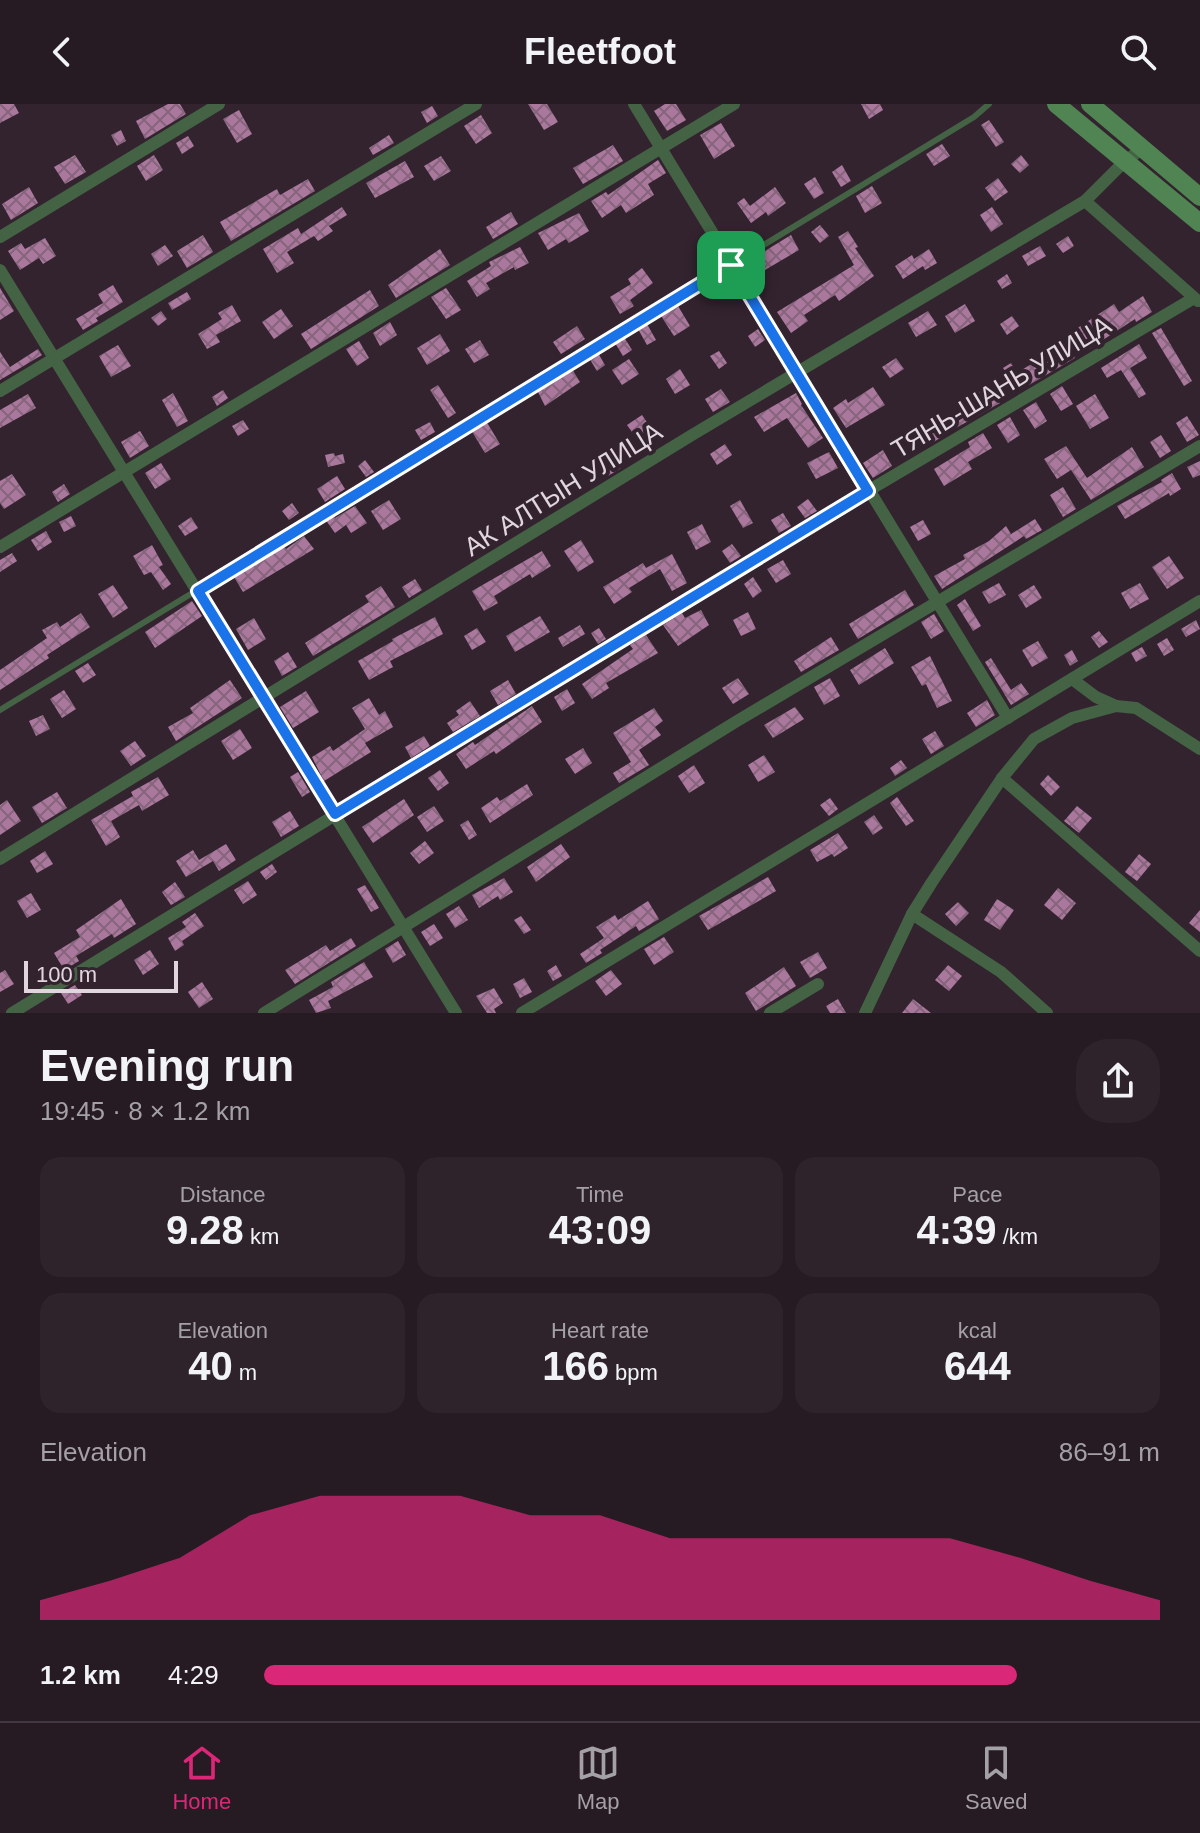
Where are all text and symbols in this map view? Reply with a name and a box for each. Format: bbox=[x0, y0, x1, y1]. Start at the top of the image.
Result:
icon: back bbox=[40, 30, 84, 74]
icon: search bbox=[1116, 30, 1160, 74]
text: Fleetfoot bbox=[524, 31, 676, 72]
pin bbox=[697, 231, 765, 299]
icon: arrive bbox=[709, 243, 753, 287]
street label: ТЯНЬ-ШАНЬ УЛИЦА bbox=[886, 309, 1117, 464]
street label: АК АЛТЫН УЛИЦА bbox=[459, 416, 668, 562]
scale bar bbox=[24, 957, 178, 993]
text: 100 m bbox=[36, 962, 97, 987]
button: share bbox=[1076, 1039, 1160, 1123]
text: Evening run bbox=[40, 1041, 294, 1090]
text: 19:45 · 8 × 1.2 km bbox=[40, 1096, 250, 1126]
text: Distance bbox=[180, 1182, 265, 1207]
text: Time bbox=[576, 1182, 624, 1207]
text: Pace bbox=[952, 1182, 1002, 1207]
text: 9.28 bbox=[166, 1208, 244, 1252]
text: 43:09 bbox=[549, 1208, 651, 1252]
text: 4:39 bbox=[917, 1208, 997, 1252]
text: km bbox=[244, 1224, 279, 1249]
text: /km bbox=[997, 1224, 1038, 1249]
text: Elevation bbox=[177, 1318, 268, 1343]
text: Heart rate bbox=[551, 1318, 649, 1343]
text: kcal bbox=[958, 1318, 997, 1343]
text: 40 bbox=[188, 1344, 233, 1388]
text: 166 bbox=[542, 1344, 609, 1388]
text: 644 bbox=[944, 1344, 1011, 1388]
text: m bbox=[233, 1360, 257, 1385]
text: bpm bbox=[609, 1360, 658, 1385]
text: Elevation bbox=[40, 1437, 147, 1467]
text: 86–91 m bbox=[1059, 1437, 1160, 1467]
text: 1.2 km bbox=[40, 1660, 121, 1690]
text: 4:29 bbox=[168, 1660, 219, 1690]
tab: Home bbox=[172, 1741, 231, 1815]
tab: Map bbox=[576, 1741, 620, 1815]
tab: Saved bbox=[965, 1741, 1028, 1815]

